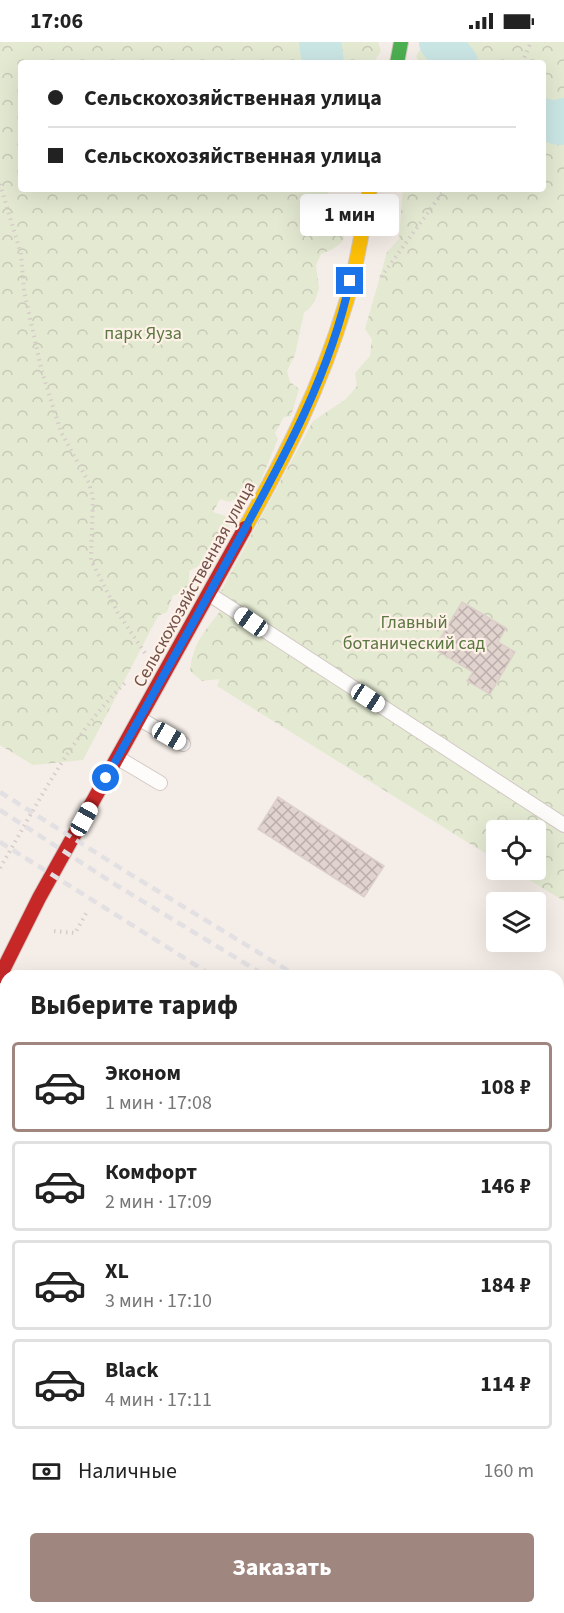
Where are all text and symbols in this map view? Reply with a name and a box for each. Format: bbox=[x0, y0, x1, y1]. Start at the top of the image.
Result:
text: 17:06 bbox=[30, 5, 83, 37]
text: Сельскохозяйственная улица bbox=[84, 82, 382, 114]
text: Сельскохозяйственная улица bbox=[84, 140, 382, 172]
callout: 1 мин bbox=[300, 194, 400, 236]
text: 1 мин bbox=[324, 201, 375, 229]
route end bbox=[336, 267, 363, 294]
park label: парк Яуза bbox=[104, 321, 182, 346]
street label: Сельскохозяйственная улица bbox=[127, 477, 262, 692]
car bbox=[231, 604, 271, 640]
park label: Главный ботанический сад bbox=[343, 610, 486, 656]
car bbox=[348, 681, 388, 715]
car bbox=[149, 719, 189, 753]
route start bbox=[92, 764, 119, 791]
car bbox=[67, 799, 101, 839]
map controls bbox=[486, 820, 546, 952]
button: locate bbox=[486, 820, 546, 880]
button: layers bbox=[486, 892, 546, 952]
text: Выберите тариф bbox=[30, 986, 238, 1025]
text: Эконом bbox=[105, 1057, 181, 1089]
icon: car bbox=[33, 1060, 87, 1114]
text: 108 ₽ bbox=[480, 1071, 531, 1103]
text: 1 мин · 17:08 bbox=[105, 1089, 212, 1117]
text: Комфорт bbox=[105, 1156, 197, 1188]
icon: car bbox=[33, 1159, 87, 1213]
text: 146 ₽ bbox=[480, 1170, 531, 1202]
text: 2 мин · 17:09 bbox=[105, 1188, 212, 1216]
text: XL bbox=[105, 1255, 129, 1287]
icon: car bbox=[33, 1258, 87, 1312]
text: 184 ₽ bbox=[480, 1269, 531, 1301]
text: 3 мин · 17:10 bbox=[105, 1287, 212, 1315]
text: Black bbox=[105, 1354, 159, 1386]
icon: car bbox=[33, 1357, 87, 1411]
text: 114 ₽ bbox=[480, 1368, 531, 1400]
text: 4 мин · 17:11 bbox=[105, 1386, 212, 1414]
icon: cash bbox=[30, 1455, 63, 1488]
text: Наличные bbox=[78, 1455, 177, 1487]
text: 160 m bbox=[484, 1457, 534, 1485]
button: Заказать bbox=[30, 1533, 534, 1602]

